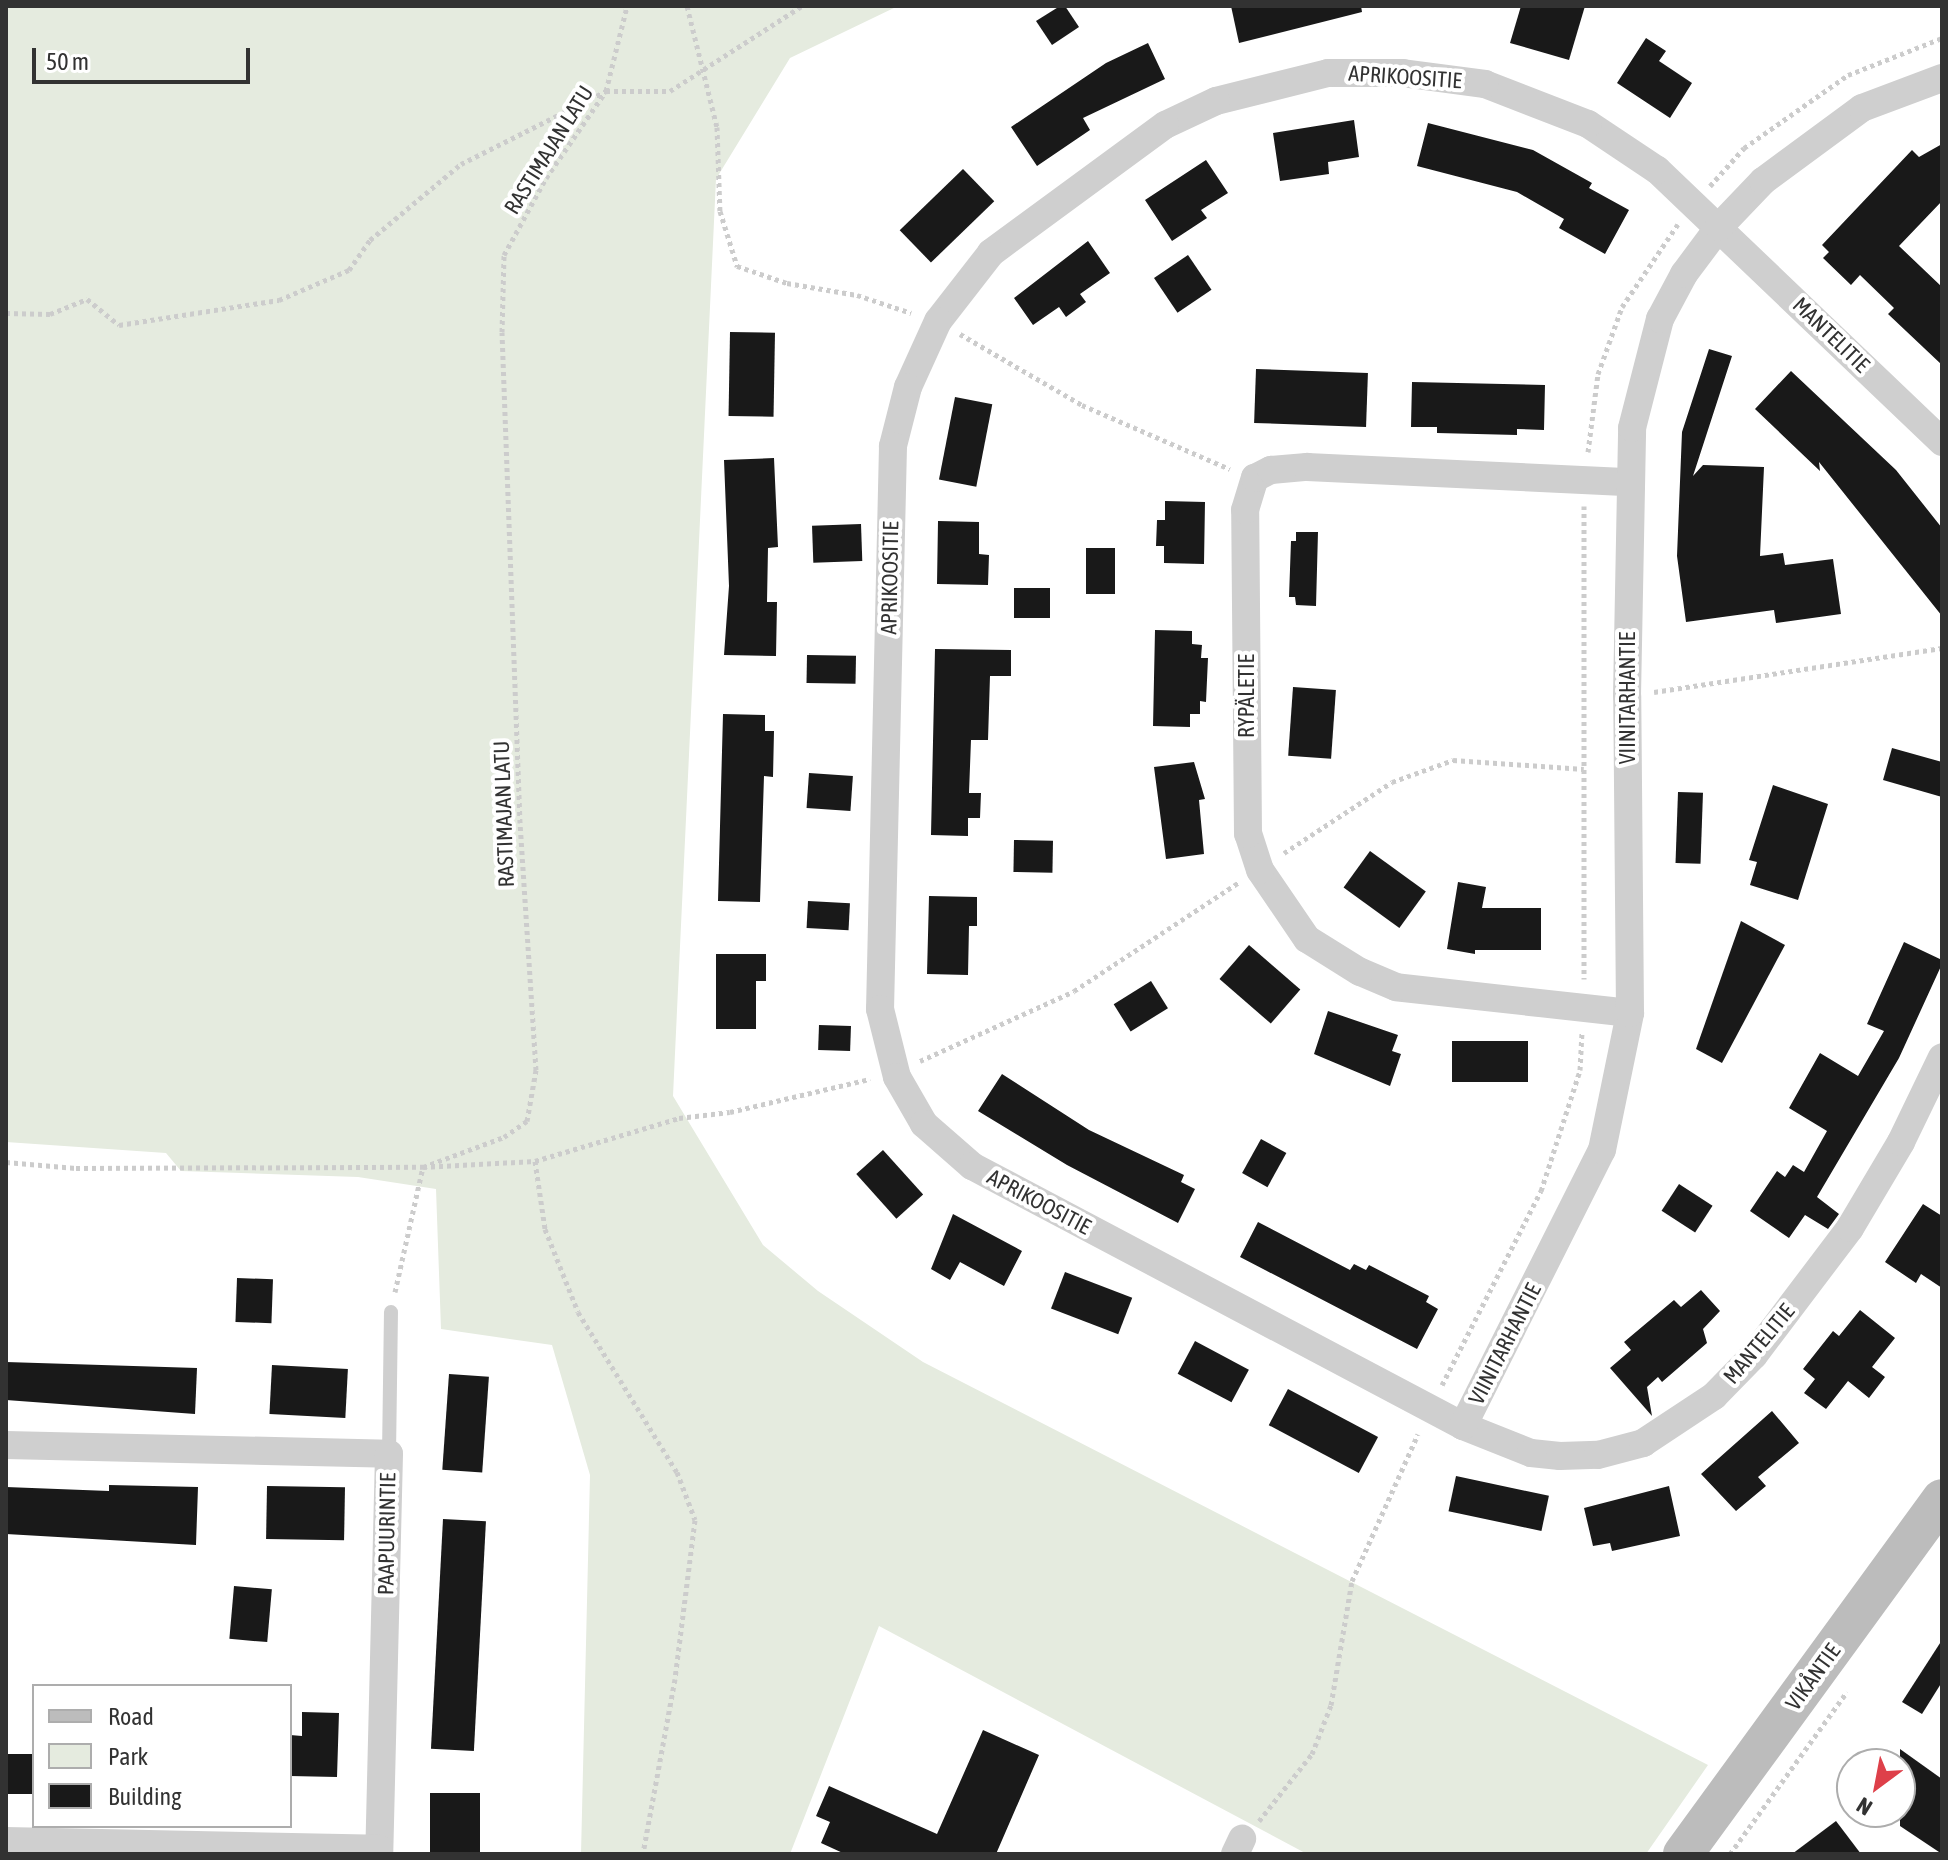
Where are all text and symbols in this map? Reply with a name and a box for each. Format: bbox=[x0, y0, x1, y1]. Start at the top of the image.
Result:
scale bar bbox=[36, 32, 254, 82]
text: 50 m bbox=[46, 48, 89, 75]
street label: APRIKOOSITIE bbox=[1347, 60, 1463, 94]
street label: RASTIMAJAN LATU bbox=[499, 81, 599, 219]
street label: MANTELITIE bbox=[1787, 292, 1875, 378]
street label: APRIKOOSITIE bbox=[876, 521, 904, 635]
street label: VIINITARHANTIE bbox=[1615, 632, 1641, 764]
street label: RYPÄLETIE bbox=[1234, 654, 1260, 738]
street label: RASTIMAJAN LATU bbox=[488, 740, 520, 888]
street label: APRIKOOSITIE bbox=[983, 1164, 1095, 1240]
street label: VIINITARHANTIE bbox=[1463, 1279, 1547, 1409]
street label: MANTELITIE bbox=[1718, 1299, 1800, 1389]
street label: PAAPUURINTIE bbox=[373, 1473, 401, 1595]
street label: VIKÅNTIE bbox=[1780, 1639, 1846, 1715]
legend bbox=[32, 1684, 292, 1828]
text: Road bbox=[108, 1703, 154, 1730]
text: Park bbox=[108, 1743, 148, 1770]
north arrow bbox=[1836, 1748, 1916, 1828]
text: Building bbox=[108, 1783, 181, 1810]
text: N bbox=[1852, 1792, 1877, 1821]

